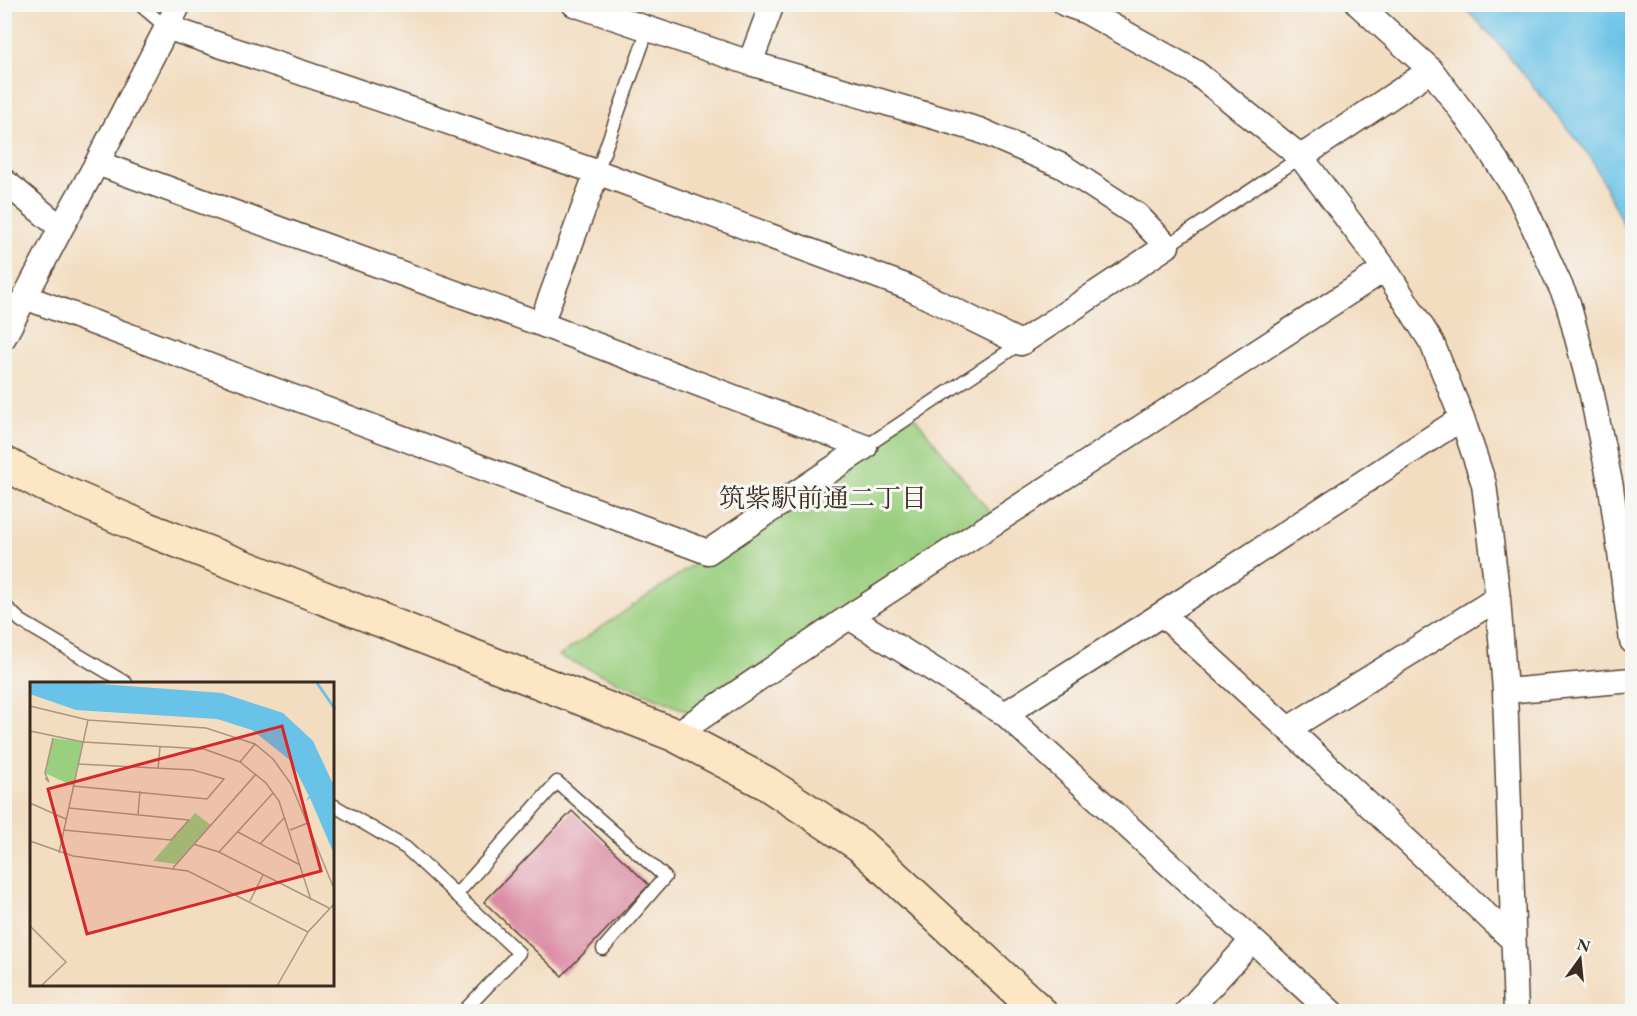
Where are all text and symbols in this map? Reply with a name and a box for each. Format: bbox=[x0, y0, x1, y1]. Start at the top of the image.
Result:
district label: 筑紫駅前通二丁目 bbox=[719, 481, 927, 515]
inset map bbox=[30, 682, 334, 986]
north arrow bbox=[1550, 929, 1610, 989]
text: N bbox=[1575, 933, 1593, 957]

